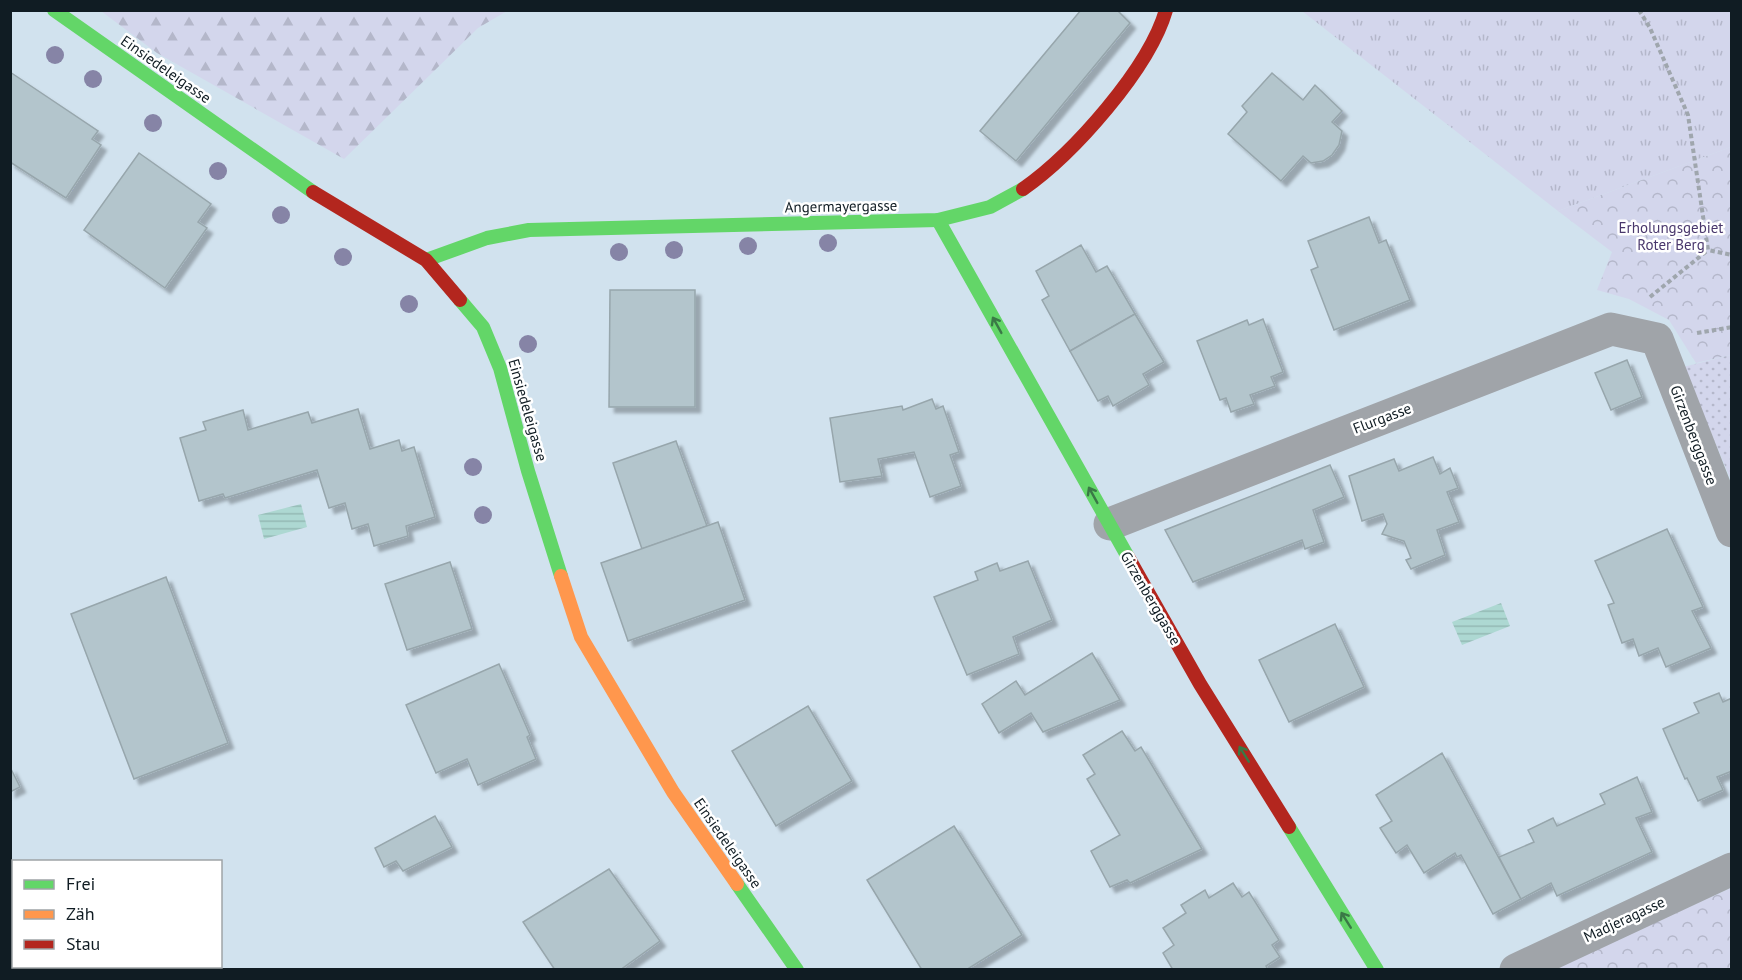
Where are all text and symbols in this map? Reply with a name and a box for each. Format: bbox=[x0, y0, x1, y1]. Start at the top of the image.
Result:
street label: Einsiedeleigasse bbox=[117, 31, 215, 107]
street label: Angermayergasse bbox=[785, 196, 897, 216]
park label: Erholungsgebiet Roter Berg bbox=[1619, 218, 1723, 254]
one-way arrow bbox=[991, 317, 1003, 334]
street label: Einsiedeleigasse bbox=[504, 357, 552, 463]
street label: Girzenberggasse bbox=[1666, 382, 1722, 488]
street label: Flurgasse bbox=[1350, 398, 1414, 438]
one-way arrow bbox=[1087, 486, 1098, 504]
street label: Girzenberggasse bbox=[1116, 548, 1186, 648]
one-way arrow bbox=[1237, 746, 1249, 763]
street label: Einsiedeleigasse bbox=[690, 794, 766, 892]
legend bbox=[12, 860, 222, 968]
text: Frei bbox=[66, 872, 95, 895]
street label: Madjeragasse bbox=[1580, 892, 1668, 946]
text: Zäh bbox=[66, 902, 95, 925]
one-way arrow bbox=[1340, 912, 1352, 929]
text: Stau bbox=[66, 932, 100, 955]

